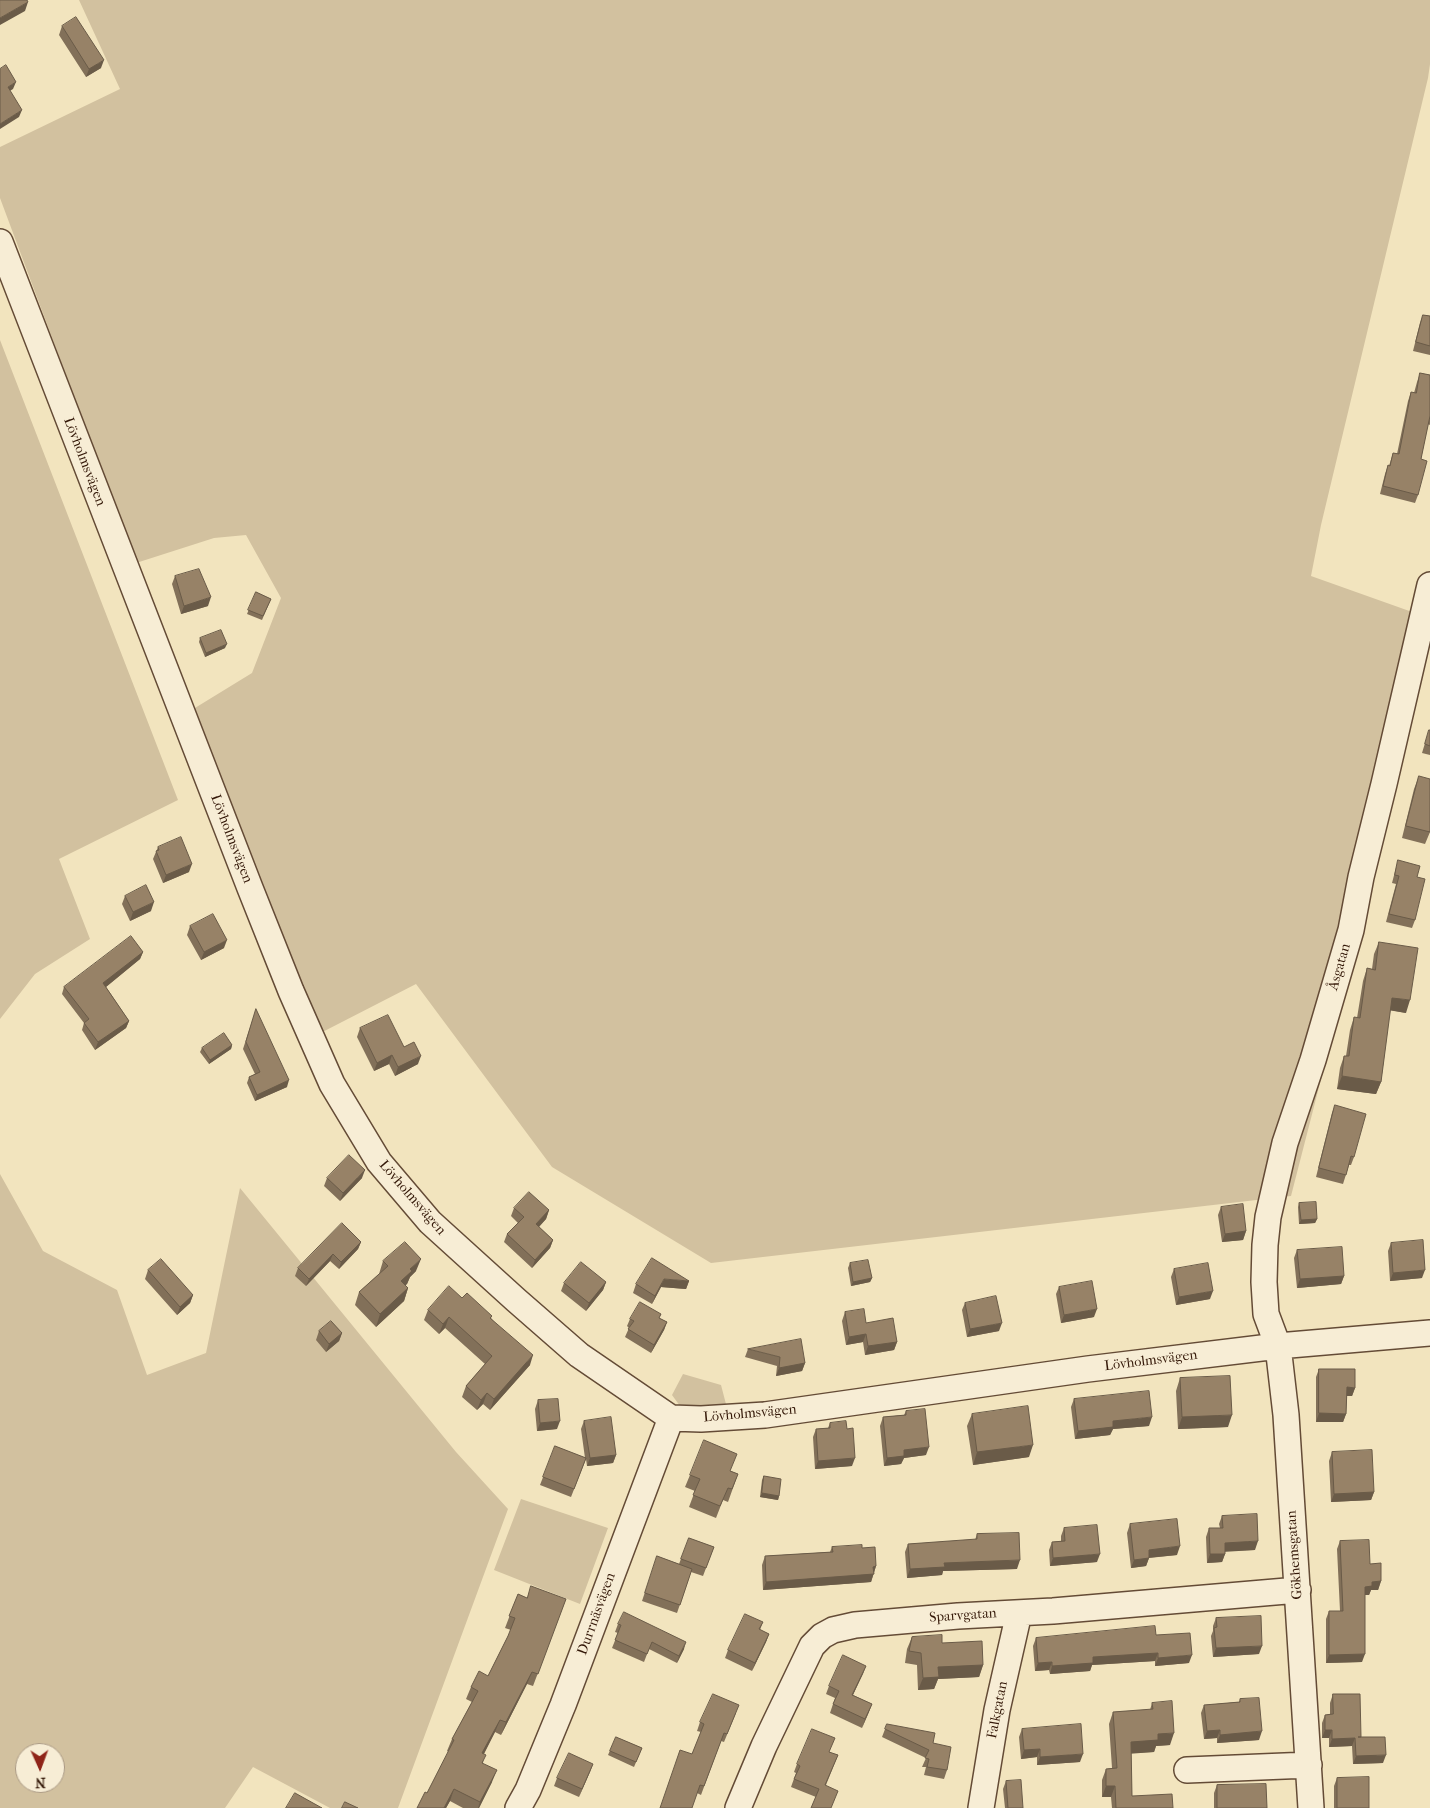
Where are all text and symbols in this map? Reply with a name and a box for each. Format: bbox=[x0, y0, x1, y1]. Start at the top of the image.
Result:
street label: Lövholmsvägen bbox=[59, 415, 109, 509]
street label: Lövholmsvägen bbox=[206, 792, 256, 886]
street label: Åsgatan bbox=[1325, 942, 1355, 992]
street label: Lövholmsvägen bbox=[375, 1157, 449, 1239]
street label: Lövholmsvägen bbox=[1104, 1347, 1198, 1375]
street label: Lövholmsvägen bbox=[703, 1402, 797, 1426]
street label: Gökhemsgatan bbox=[1284, 1510, 1306, 1600]
street label: Durrnäsvägen bbox=[574, 1571, 620, 1657]
street label: Sparvgatan bbox=[929, 1605, 997, 1627]
street label: Falkgatan bbox=[984, 1680, 1012, 1740]
north arrow bbox=[15, 1743, 65, 1793]
text: N bbox=[35, 1774, 46, 1791]

